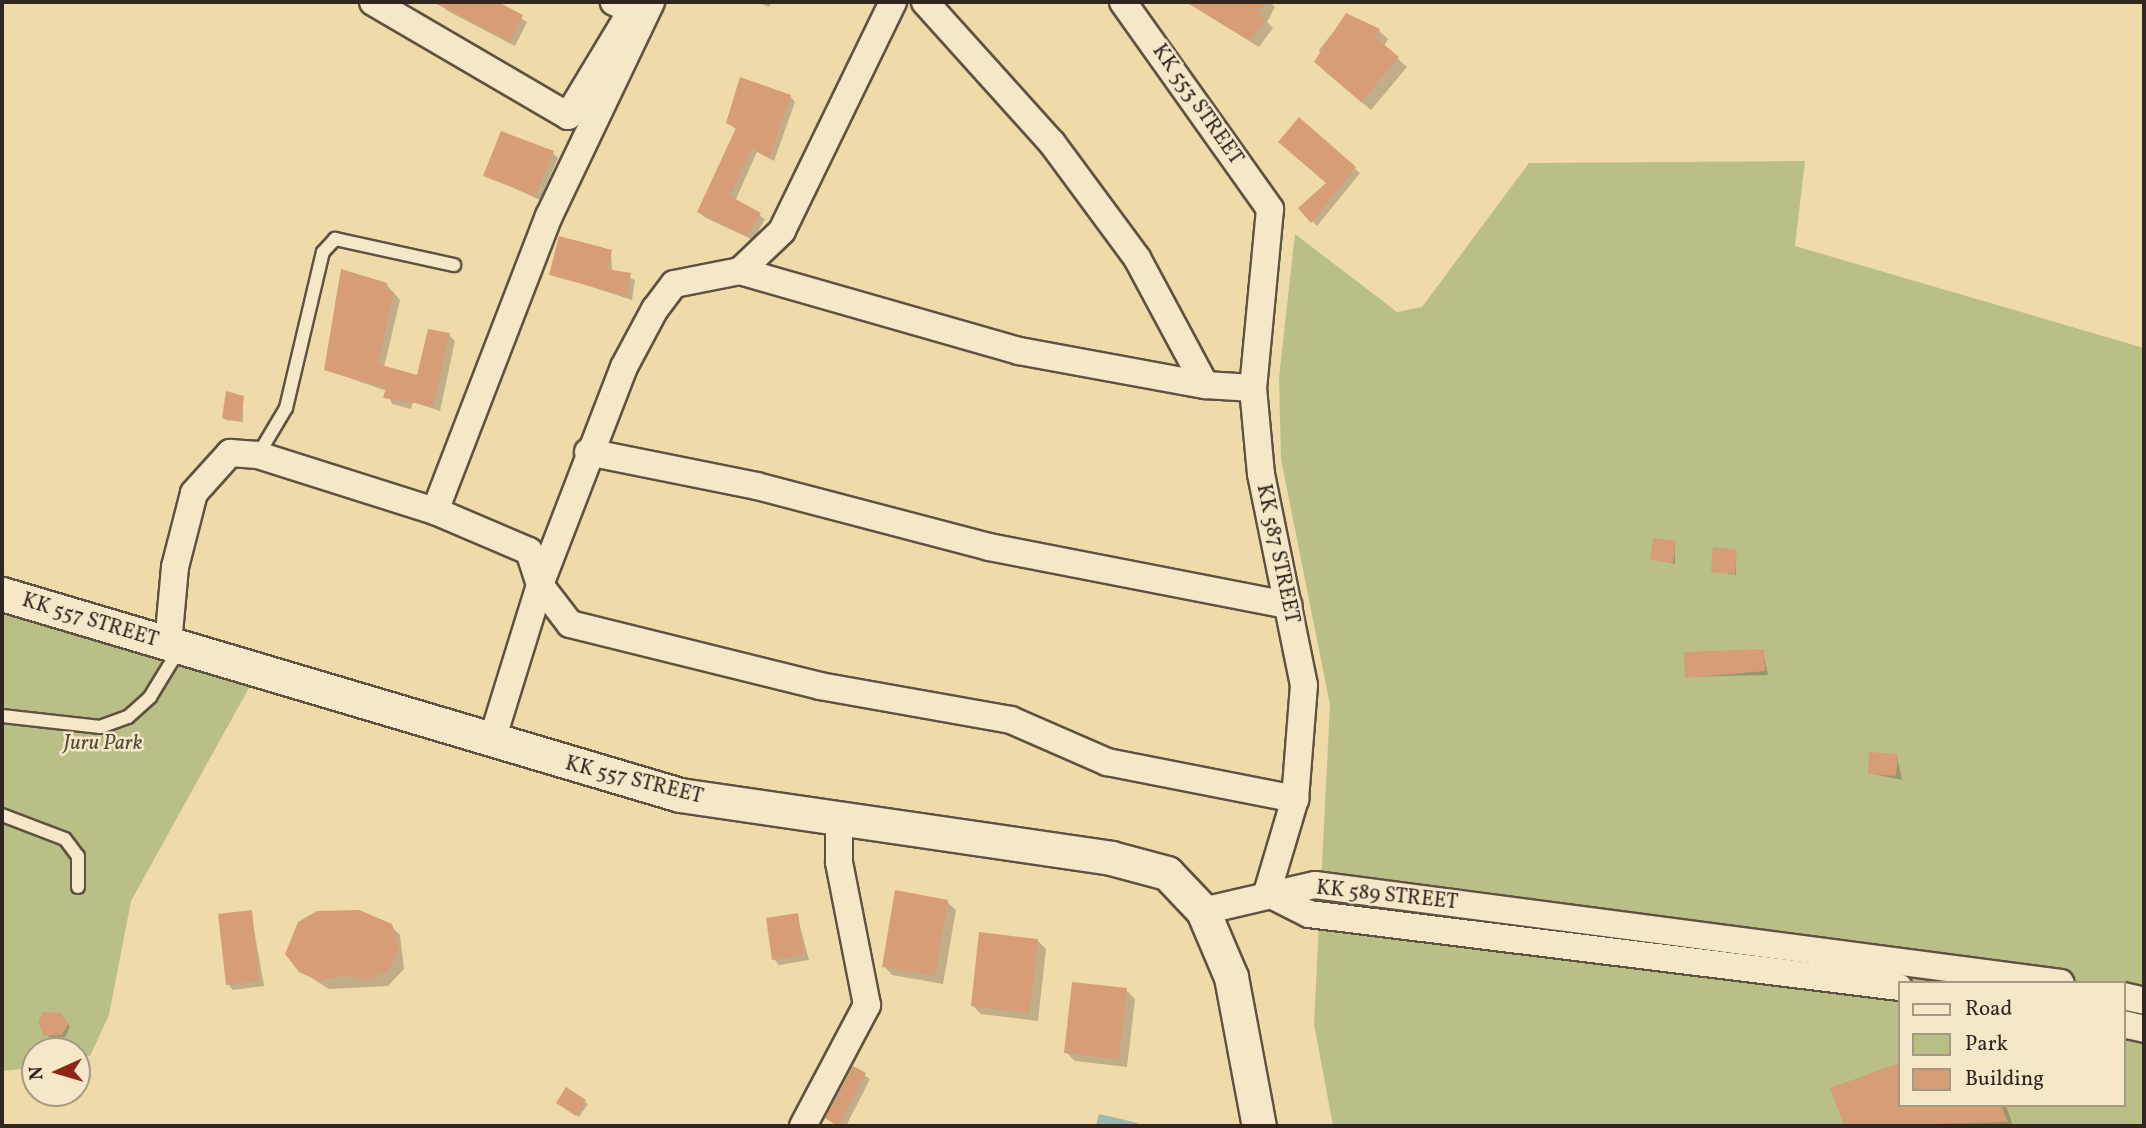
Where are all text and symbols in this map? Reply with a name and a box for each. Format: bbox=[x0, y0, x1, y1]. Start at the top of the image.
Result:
street label: KK 553 STREET bbox=[1146, 40, 1248, 170]
street label: KK 587 STREET bbox=[1250, 482, 1304, 626]
street label: KK 557 STREET bbox=[19, 588, 161, 654]
park label: Juru Park bbox=[64, 731, 142, 757]
street label: KK 557 STREET bbox=[562, 752, 706, 810]
street label: KK 589 STREET bbox=[1315, 876, 1459, 916]
legend bbox=[1898, 981, 2125, 1107]
text: Road bbox=[1965, 995, 2012, 1024]
text: Park bbox=[1965, 1030, 2008, 1059]
north arrow bbox=[21, 1037, 91, 1107]
text: Building bbox=[1965, 1065, 2044, 1094]
text: N bbox=[24, 1066, 50, 1081]

